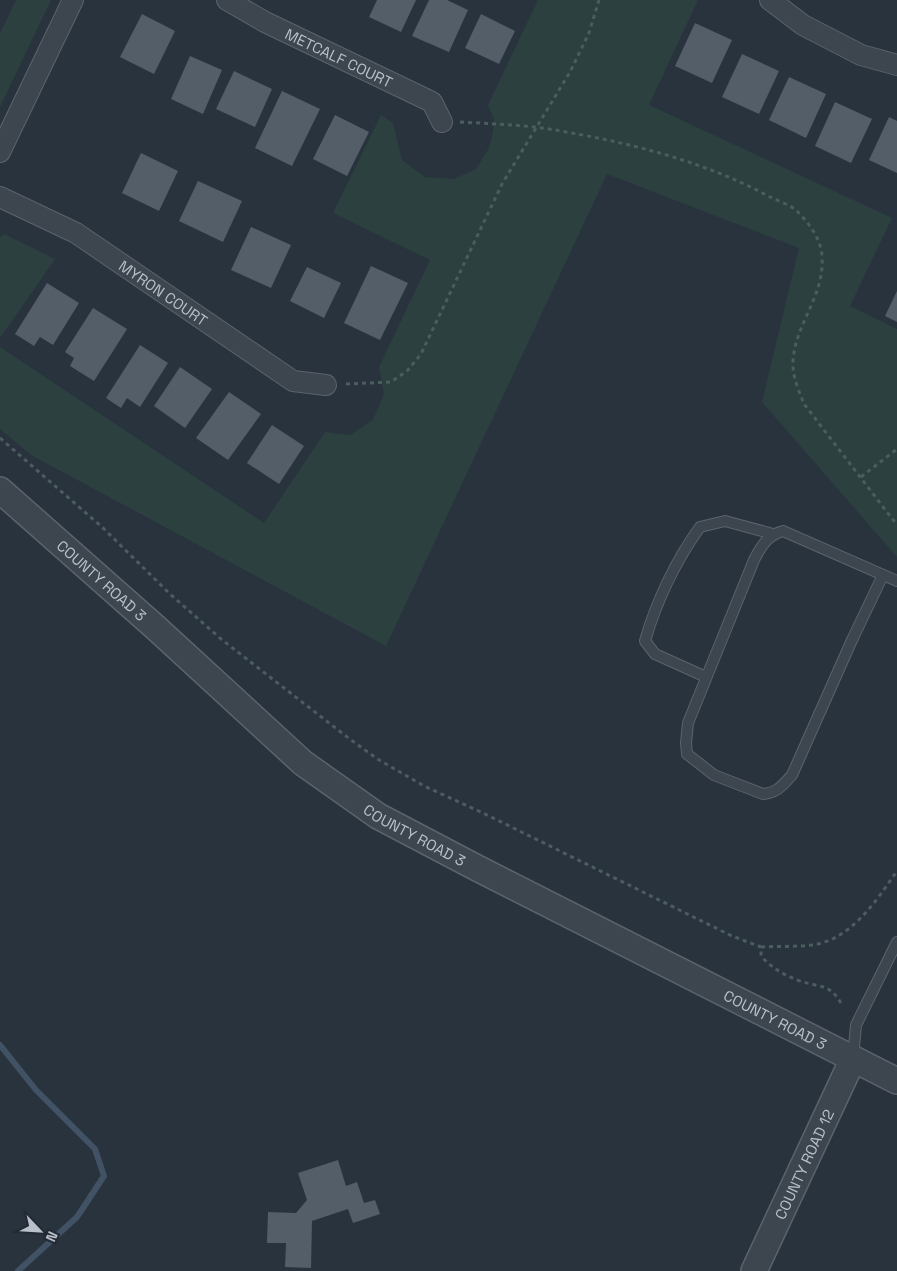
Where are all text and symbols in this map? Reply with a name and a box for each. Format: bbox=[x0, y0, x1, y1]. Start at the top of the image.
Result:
street label: METCALF COURT bbox=[282, 24, 396, 91]
street label: MYRON COURT bbox=[115, 256, 212, 330]
street label: COUNTY ROAD 3 bbox=[53, 536, 151, 625]
street label: COUNTY ROAD 3 bbox=[360, 799, 469, 870]
street label: COUNTY ROAD 3 bbox=[721, 985, 830, 1053]
street label: COUNTY ROAD 12 bbox=[770, 1106, 838, 1222]
north arrow bbox=[15, 1206, 65, 1256]
text: N bbox=[42, 1228, 62, 1245]

